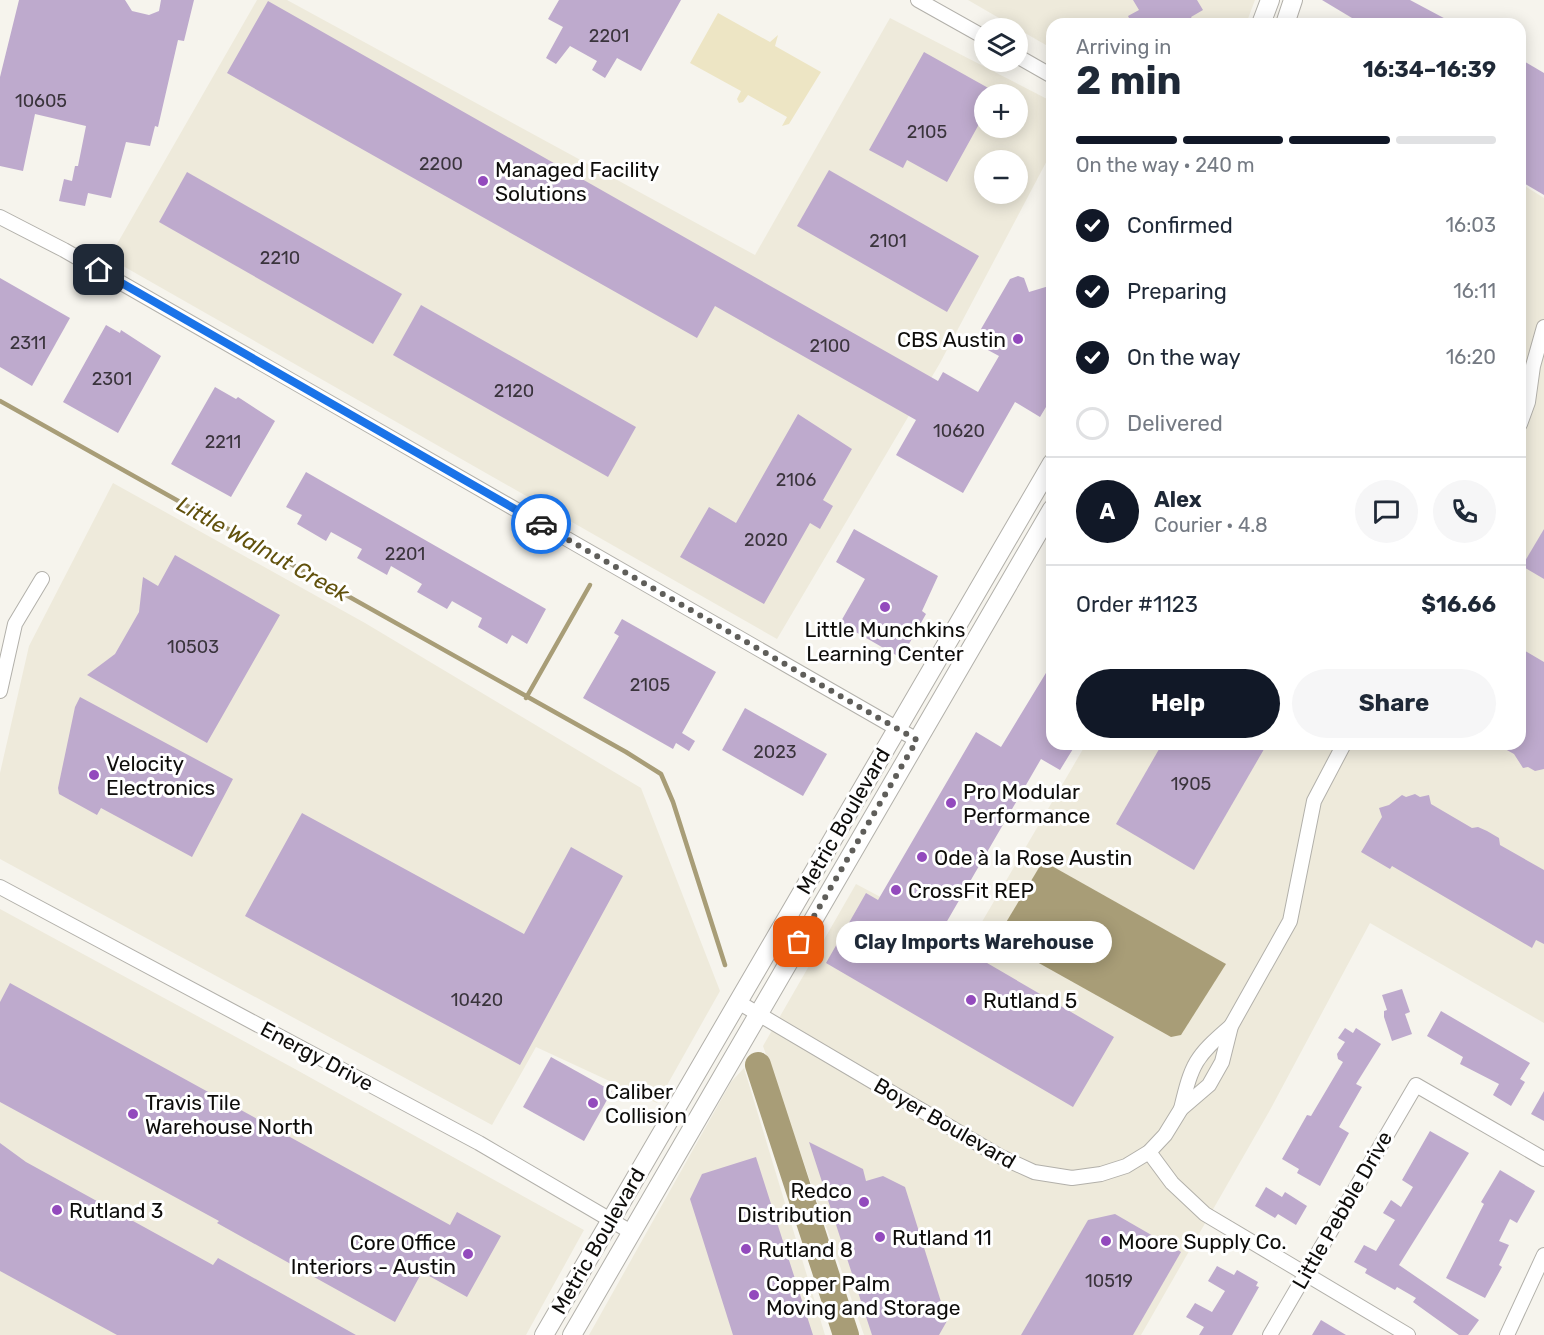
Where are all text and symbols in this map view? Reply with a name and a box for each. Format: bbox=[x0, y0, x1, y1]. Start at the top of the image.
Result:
map controls bbox=[974, 18, 1028, 204]
button: layers bbox=[974, 18, 1028, 72]
house number: 2201 bbox=[589, 25, 629, 47]
text: Arriving in bbox=[1076, 35, 1171, 59]
text: 16:34–16:39 bbox=[1363, 56, 1496, 83]
text: 2 min bbox=[1076, 58, 1182, 104]
button: + bbox=[974, 84, 1028, 138]
house number: 10605 bbox=[15, 90, 67, 112]
house number: 2105 bbox=[907, 121, 947, 143]
button: − bbox=[974, 150, 1028, 204]
house number: 2200 bbox=[419, 153, 463, 175]
text: On the way · 240 m bbox=[1076, 153, 1255, 177]
place label: Managed Facility Solutions bbox=[495, 157, 660, 206]
marker: Managed Facility Solutions bbox=[476, 174, 490, 188]
icon: check bbox=[1076, 209, 1109, 242]
text: Confirmed bbox=[1127, 212, 1233, 239]
text: 16:03 bbox=[1446, 213, 1496, 237]
house number: 2101 bbox=[869, 230, 907, 252]
pin bbox=[73, 244, 124, 295]
house number: 2210 bbox=[260, 247, 300, 269]
icon: home bbox=[82, 253, 115, 286]
icon: check bbox=[1076, 275, 1109, 308]
text: Preparing bbox=[1127, 278, 1227, 305]
text: 16:11 bbox=[1453, 279, 1496, 303]
place label: CBS Austin bbox=[897, 327, 1006, 352]
house number: 2311 bbox=[10, 332, 46, 354]
marker: CBS Austin bbox=[1011, 332, 1025, 346]
house number: 2100 bbox=[809, 335, 851, 357]
icon: check bbox=[1076, 341, 1109, 374]
text: On the way bbox=[1127, 344, 1241, 371]
text: 16:20 bbox=[1446, 345, 1496, 369]
house number: 2301 bbox=[92, 368, 132, 390]
house number: 2120 bbox=[494, 380, 534, 402]
text: Delivered bbox=[1127, 410, 1223, 437]
house number: 10620 bbox=[933, 420, 985, 442]
house number: 2211 bbox=[205, 431, 241, 453]
house number: 2106 bbox=[776, 469, 816, 491]
button: chat bbox=[1355, 480, 1418, 543]
button: phone bbox=[1433, 480, 1496, 543]
text: Alex bbox=[1154, 486, 1202, 513]
water label: Little Walnut Creek bbox=[172, 491, 354, 608]
courier bbox=[511, 494, 571, 554]
text: A bbox=[1100, 498, 1115, 525]
icon: car bbox=[525, 508, 558, 541]
text: Courier · 4.8 bbox=[1154, 513, 1268, 537]
house number: 2020 bbox=[744, 529, 788, 551]
house number: 2201 bbox=[385, 543, 425, 565]
text: Order #1123 bbox=[1076, 591, 1198, 618]
text: $16.66 bbox=[1421, 591, 1496, 618]
marker: Little Munchkins Learning Center bbox=[878, 600, 892, 614]
place label: Little Munchkins Learning Center bbox=[804, 617, 966, 666]
house number: 10503 bbox=[167, 636, 219, 658]
button: Help bbox=[1076, 669, 1280, 738]
button: Share bbox=[1292, 669, 1496, 738]
house number: 2105 bbox=[630, 674, 670, 696]
house number: 2023 bbox=[753, 741, 797, 763]
street label: Metric Boulevard bbox=[791, 743, 895, 899]
place label: Velocity Electronics bbox=[106, 751, 215, 800]
marker: Velocity Electronics bbox=[87, 768, 101, 782]
house number: 1905 bbox=[1171, 773, 1211, 795]
place label: Pro Modular Performance bbox=[963, 779, 1090, 828]
marker: Pro Modular Performance bbox=[944, 796, 958, 810]
place label: Ode à la Rose Austin bbox=[934, 845, 1132, 870]
marker: Ode à la Rose Austin bbox=[915, 850, 929, 864]
place label: CrossFit REP bbox=[908, 878, 1034, 903]
marker: CrossFit REP bbox=[889, 883, 903, 897]
pin bbox=[773, 916, 824, 967]
callout: Clay Imports Warehouse bbox=[835, 921, 1111, 963]
icon: bag bbox=[782, 925, 815, 958]
text: Clay Imports Warehouse bbox=[854, 930, 1094, 954]
place label: Rutland 5 bbox=[983, 988, 1077, 1013]
house number: 10420 bbox=[451, 989, 503, 1011]
marker: Rutland 5 bbox=[964, 993, 978, 1007]
street label: Energy Drive bbox=[256, 1016, 378, 1096]
street label: Boyer Boulevard bbox=[870, 1072, 1020, 1174]
place label: Caliber Collision bbox=[605, 1079, 687, 1128]
place label: Travis Tile Warehouse North bbox=[145, 1090, 313, 1139]
marker: Caliber Collision bbox=[586, 1096, 600, 1110]
marker: Travis Tile Warehouse North bbox=[126, 1107, 140, 1121]
street label: Little Pebble Drive bbox=[1287, 1127, 1397, 1293]
street label: Metric Boulevard bbox=[546, 1163, 650, 1319]
place label: Redco Distribution bbox=[737, 1178, 852, 1227]
marker: Redco Distribution bbox=[857, 1195, 871, 1209]
place label: Rutland 3 bbox=[69, 1198, 163, 1223]
marker: Rutland 3 bbox=[50, 1203, 64, 1217]
place label: Rutland 11 bbox=[892, 1225, 992, 1250]
place label: Moore Supply Co. bbox=[1118, 1229, 1287, 1254]
place label: Core Office Interiors - Austin bbox=[291, 1230, 456, 1279]
marker: Rutland 11 bbox=[873, 1230, 887, 1244]
marker: Moore Supply Co. bbox=[1099, 1234, 1113, 1248]
place label: Rutland 8 bbox=[758, 1237, 853, 1262]
marker: Rutland 8 bbox=[739, 1242, 753, 1256]
marker: Core Office Interiors - Austin bbox=[461, 1247, 475, 1261]
house number: 10519 bbox=[1085, 1270, 1133, 1292]
place label: Copper Palm Moving and Storage bbox=[766, 1271, 960, 1320]
marker: Copper Palm Moving and Storage bbox=[747, 1288, 761, 1302]

